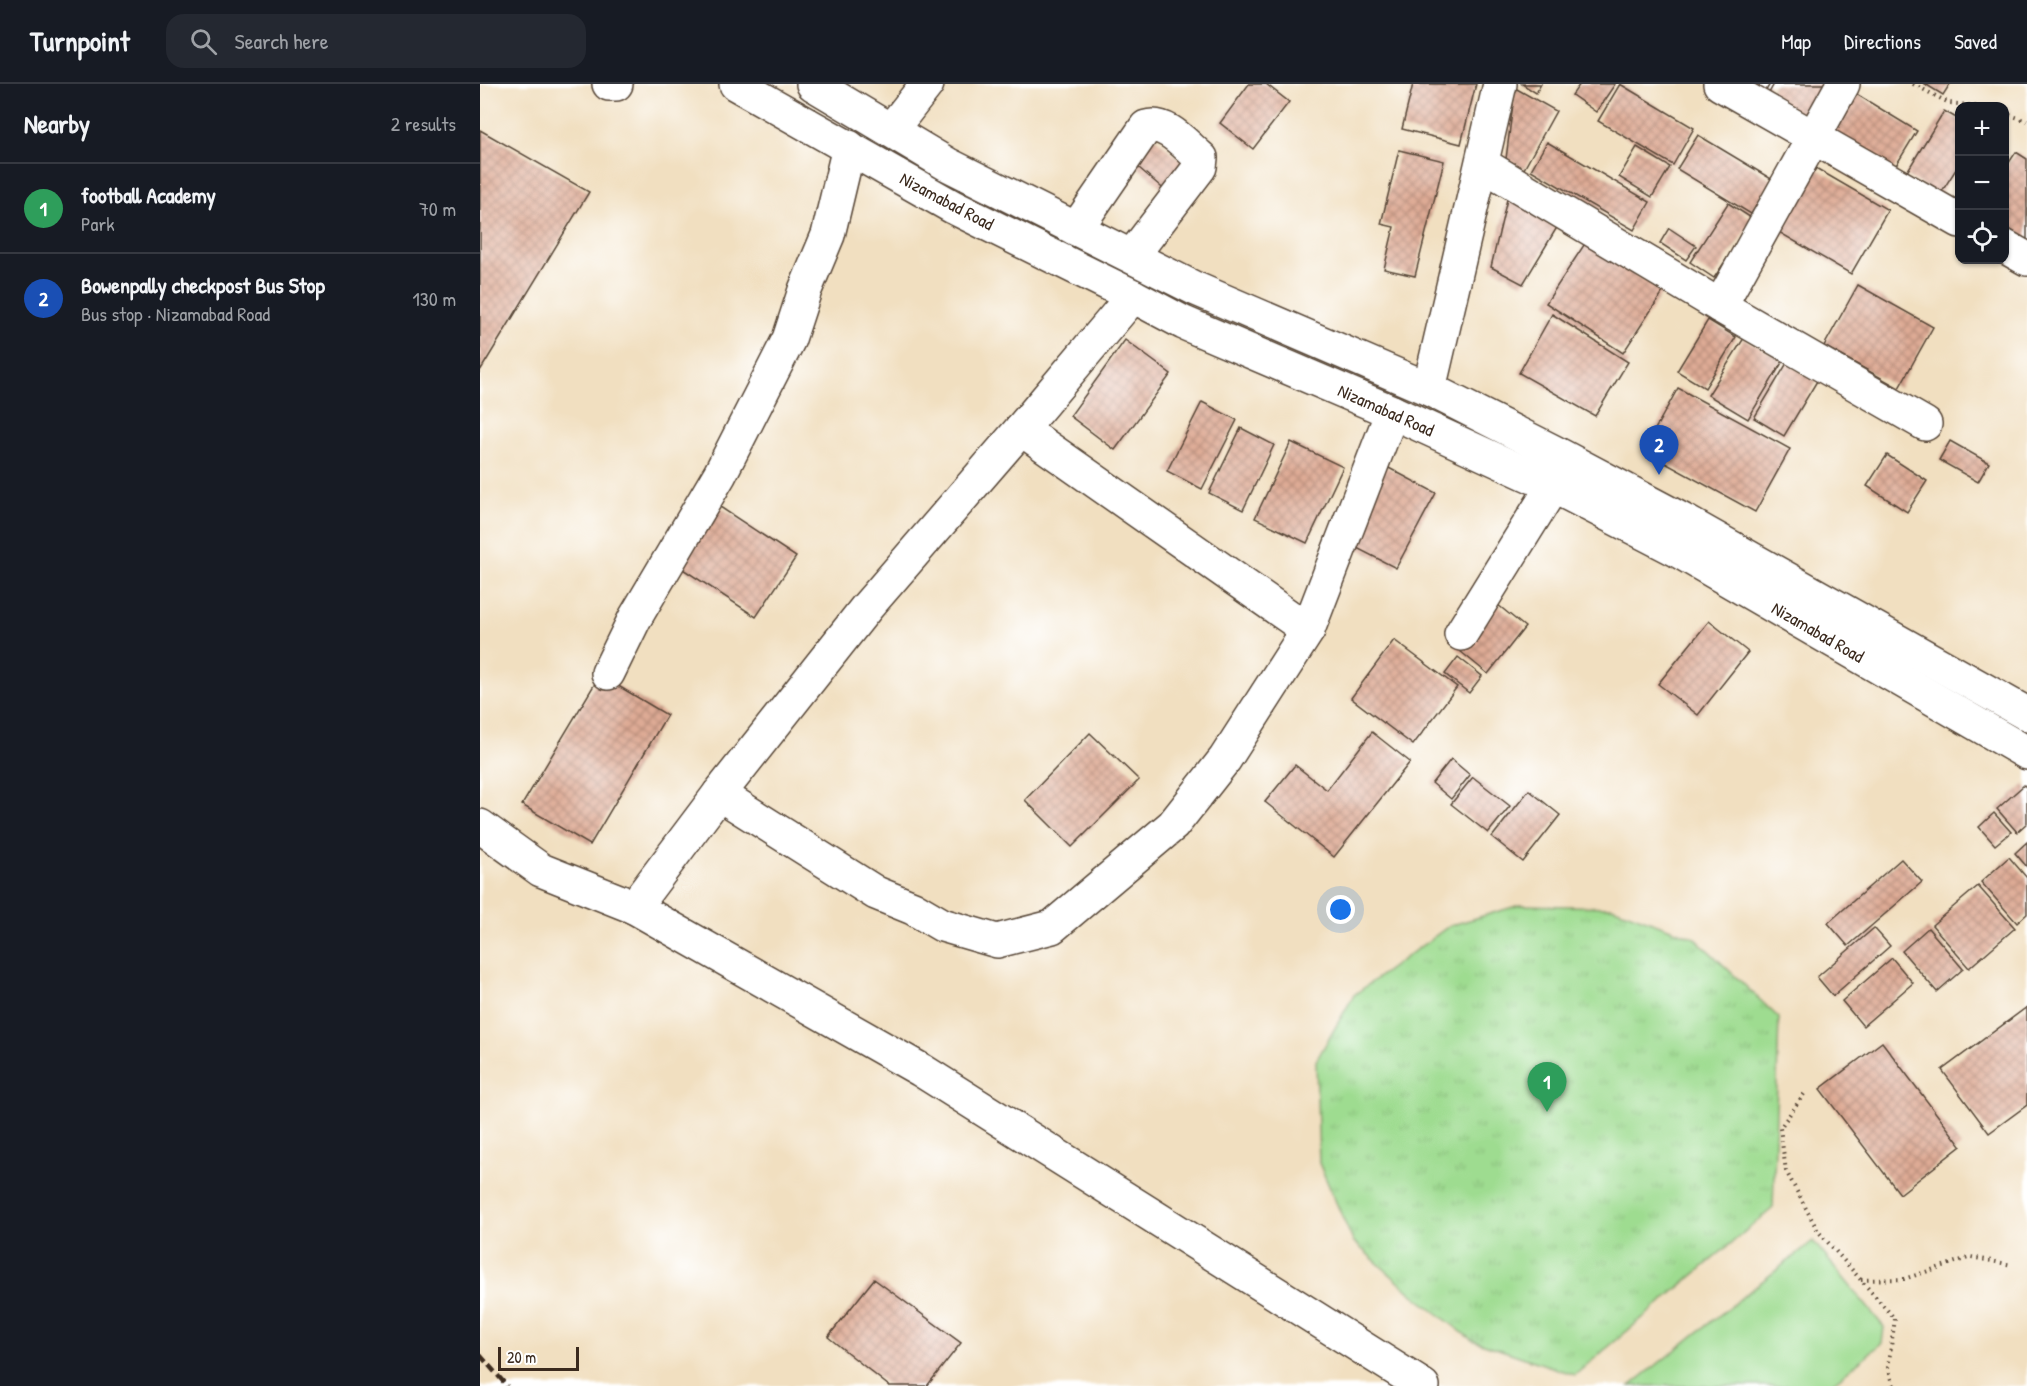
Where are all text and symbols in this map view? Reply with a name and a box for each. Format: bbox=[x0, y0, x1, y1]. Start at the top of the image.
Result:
search box bbox=[166, 14, 586, 68]
text: Turnpoint bbox=[30, 22, 130, 60]
icon: search bbox=[187, 25, 220, 58]
text: Search here bbox=[235, 26, 329, 56]
text: Map bbox=[1781, 27, 1811, 56]
text: Directions bbox=[1844, 27, 1921, 56]
text: Saved bbox=[1954, 27, 1997, 56]
map controls bbox=[1955, 102, 2009, 264]
button: + bbox=[1955, 102, 2009, 156]
text: Nearby bbox=[24, 106, 90, 141]
text: 2 results bbox=[391, 110, 456, 137]
button: − bbox=[1955, 156, 2009, 210]
street label: Nizamabad Road bbox=[896, 166, 998, 236]
text: football Academy bbox=[81, 180, 216, 210]
text: 1 bbox=[40, 195, 47, 222]
text: 70 m bbox=[419, 195, 456, 222]
text: Park bbox=[81, 210, 114, 237]
button: locate bbox=[1955, 210, 2009, 264]
text: Bowenpally checkpost Bus Stop bbox=[81, 270, 325, 300]
text: 2 bbox=[39, 285, 48, 312]
text: 130 m bbox=[413, 285, 456, 312]
text: Bus stop · Nizamabad Road bbox=[81, 300, 270, 327]
street label: Nizamabad Road bbox=[1334, 378, 1438, 442]
pin: 2 bbox=[1640, 426, 1678, 475]
street label: Nizamabad Road bbox=[1767, 595, 1869, 669]
your location bbox=[1326, 895, 1355, 924]
pin: 1 bbox=[1528, 1062, 1566, 1112]
scale bar bbox=[498, 1344, 579, 1372]
text: 20 m bbox=[507, 1346, 536, 1368]

